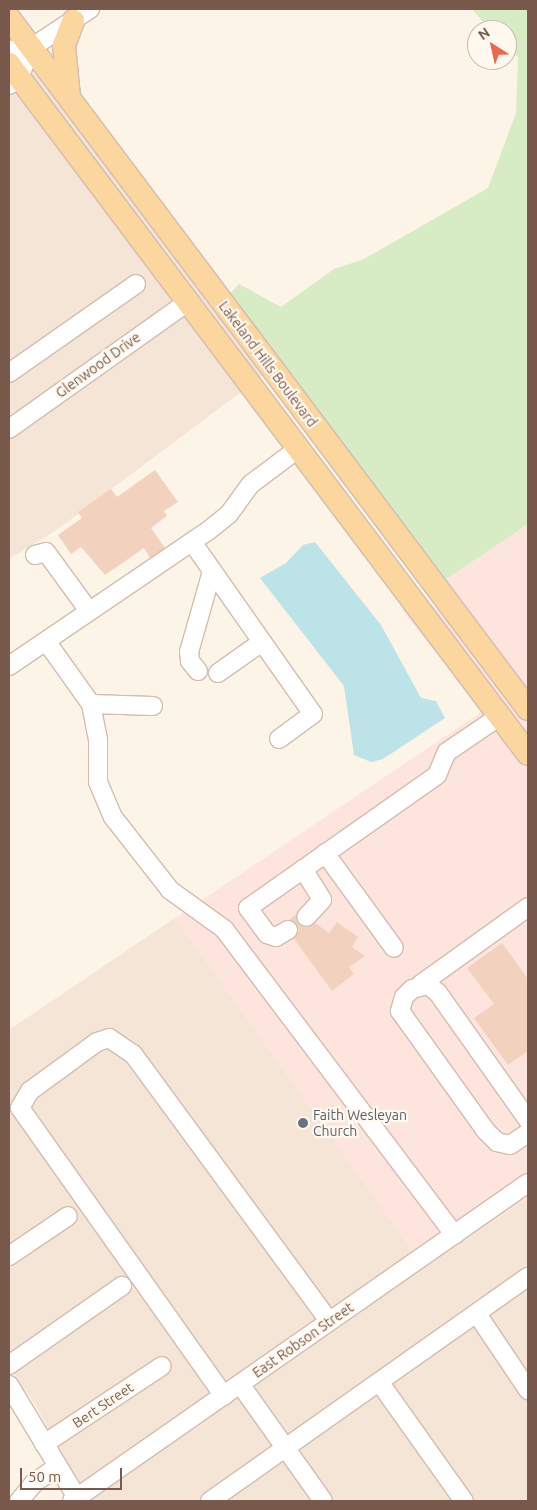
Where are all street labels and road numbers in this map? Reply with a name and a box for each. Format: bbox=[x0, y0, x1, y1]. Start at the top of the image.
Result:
street label: Lakeland Hills Boulevard bbox=[215, 298, 321, 430]
street label: Glenwood Drive bbox=[52, 329, 144, 401]
street label: East Robson Street bbox=[249, 1299, 357, 1381]
street label: Bert Street bbox=[69, 1379, 137, 1431]

